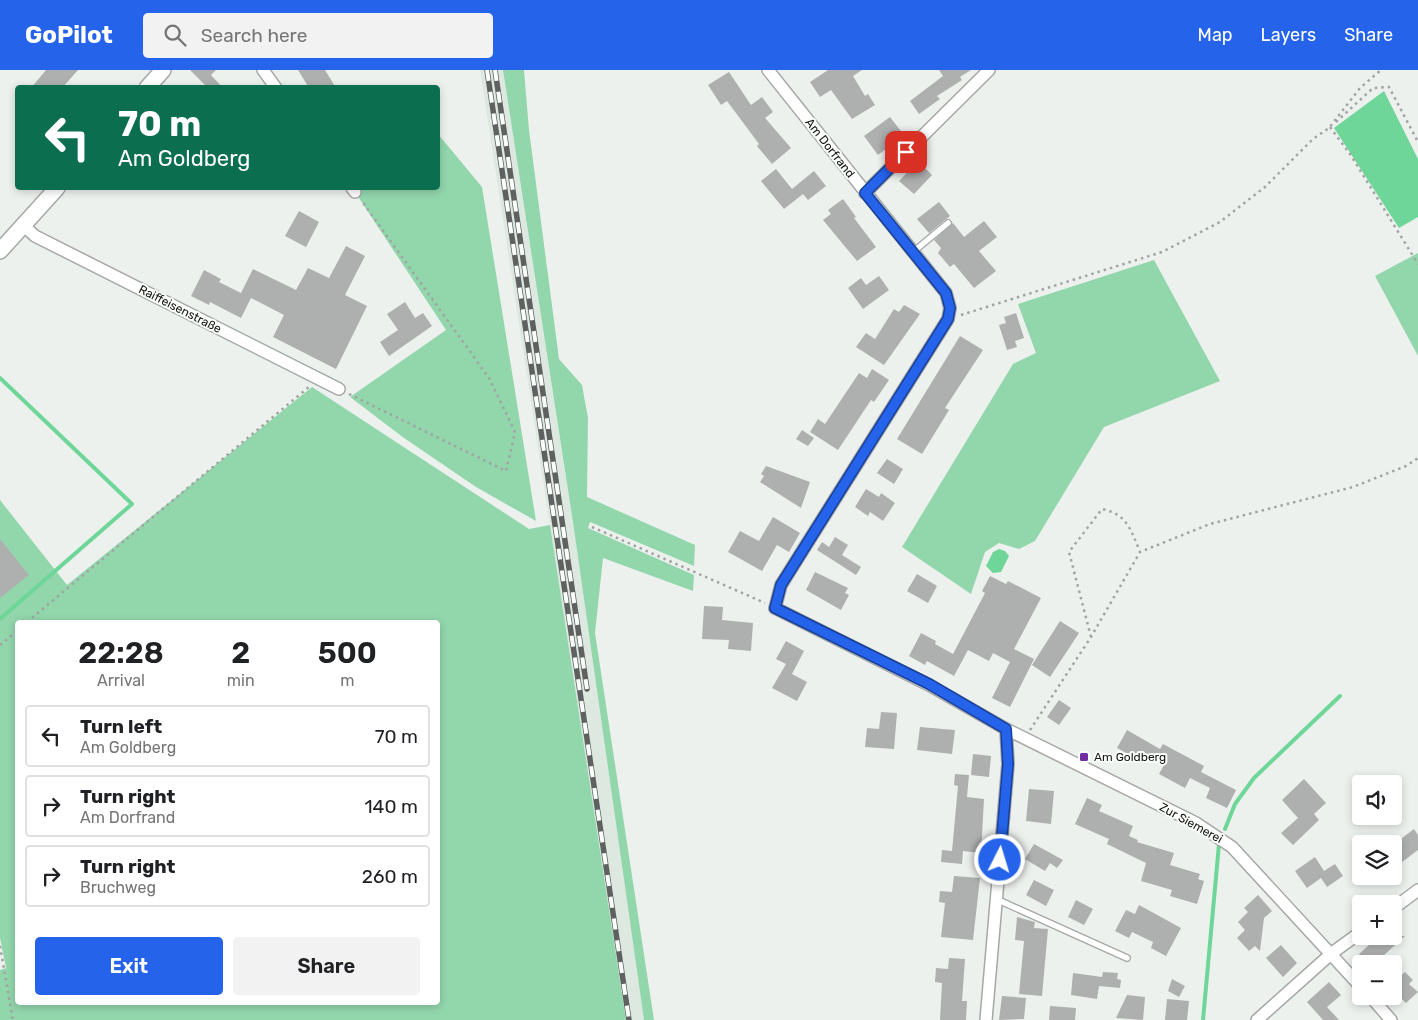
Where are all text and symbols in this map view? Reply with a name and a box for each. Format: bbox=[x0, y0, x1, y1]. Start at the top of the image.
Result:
search box bbox=[143, 13, 493, 58]
text: GoPilot bbox=[25, 21, 113, 49]
icon: search bbox=[161, 21, 189, 49]
text: Search here bbox=[201, 24, 307, 47]
text: Map bbox=[1198, 24, 1233, 46]
text: Layers bbox=[1261, 24, 1316, 46]
text: Share bbox=[1344, 24, 1393, 46]
text: 70 m bbox=[118, 103, 201, 145]
icon: left bbox=[35, 105, 100, 170]
street label: Am Dorfrand bbox=[802, 116, 858, 180]
pin bbox=[885, 131, 927, 173]
icon: arrive bbox=[892, 138, 920, 166]
text: Am Goldberg bbox=[118, 145, 250, 172]
street label: Raiffeisenstraße bbox=[136, 282, 224, 336]
text: 22:28 bbox=[78, 635, 164, 671]
text: 2 bbox=[231, 635, 250, 671]
text: 500 bbox=[318, 635, 377, 671]
text: Arrival bbox=[97, 671, 145, 690]
text: min bbox=[227, 671, 255, 690]
text: m bbox=[340, 671, 354, 690]
text: Turn left bbox=[80, 715, 162, 738]
icon: left bbox=[37, 722, 65, 750]
text: 70 m bbox=[375, 725, 418, 748]
text: Am Goldberg bbox=[80, 738, 176, 757]
place label: Am Goldberg bbox=[1094, 750, 1166, 764]
marker: Am Goldberg bbox=[1078, 751, 1090, 763]
map controls bbox=[1352, 775, 1402, 1005]
button: sound bbox=[1352, 775, 1402, 825]
text: Turn right bbox=[80, 785, 175, 808]
icon: right bbox=[37, 792, 65, 820]
text: 140 m bbox=[364, 795, 418, 818]
street label: Zur Siemerei bbox=[1157, 800, 1225, 846]
text: Am Dorfrand bbox=[80, 808, 175, 827]
position arrow bbox=[973, 833, 1025, 885]
button: layers bbox=[1352, 835, 1402, 885]
text: Turn right bbox=[80, 855, 175, 878]
icon: right bbox=[37, 862, 65, 890]
text: 260 m bbox=[362, 865, 418, 888]
text: Bruchweg bbox=[80, 878, 156, 897]
button: + bbox=[1352, 895, 1402, 945]
button: Exit bbox=[35, 937, 223, 995]
button: Share bbox=[233, 937, 420, 995]
button: − bbox=[1352, 955, 1402, 1005]

